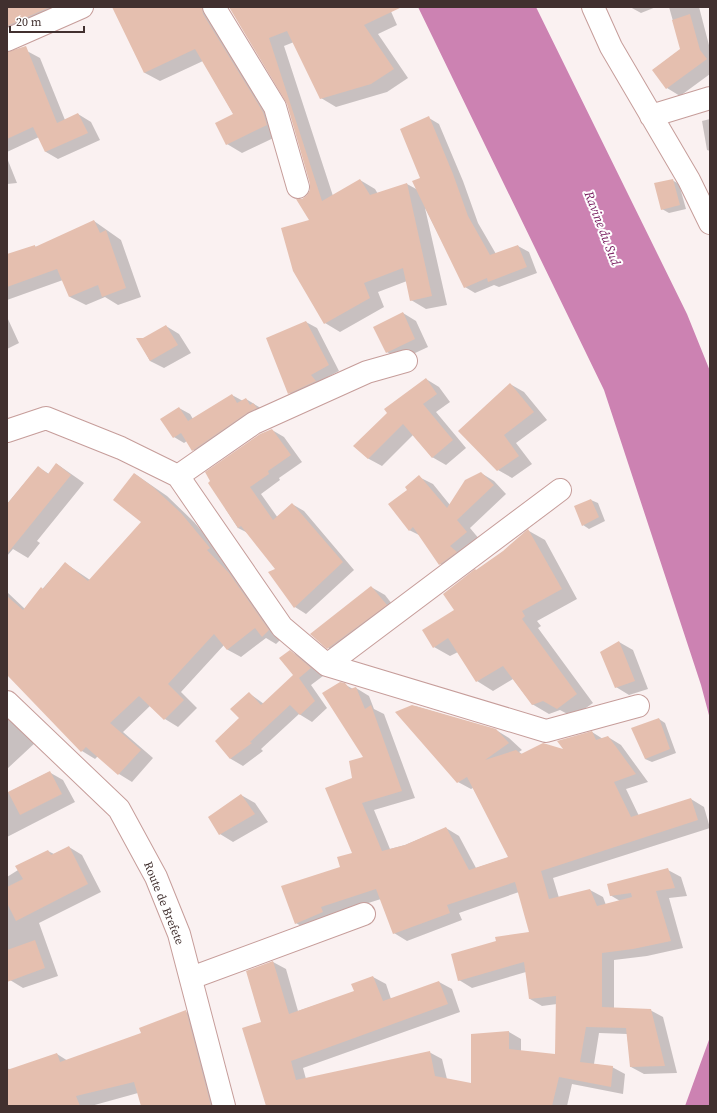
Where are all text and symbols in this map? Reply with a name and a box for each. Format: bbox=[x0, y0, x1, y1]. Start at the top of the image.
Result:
scale bar bbox=[10, 8, 84, 34]
text: 20 m bbox=[16, 14, 42, 30]
water label: Ravine du Sud bbox=[580, 188, 625, 268]
street label: Route de Brefete bbox=[140, 859, 188, 947]

